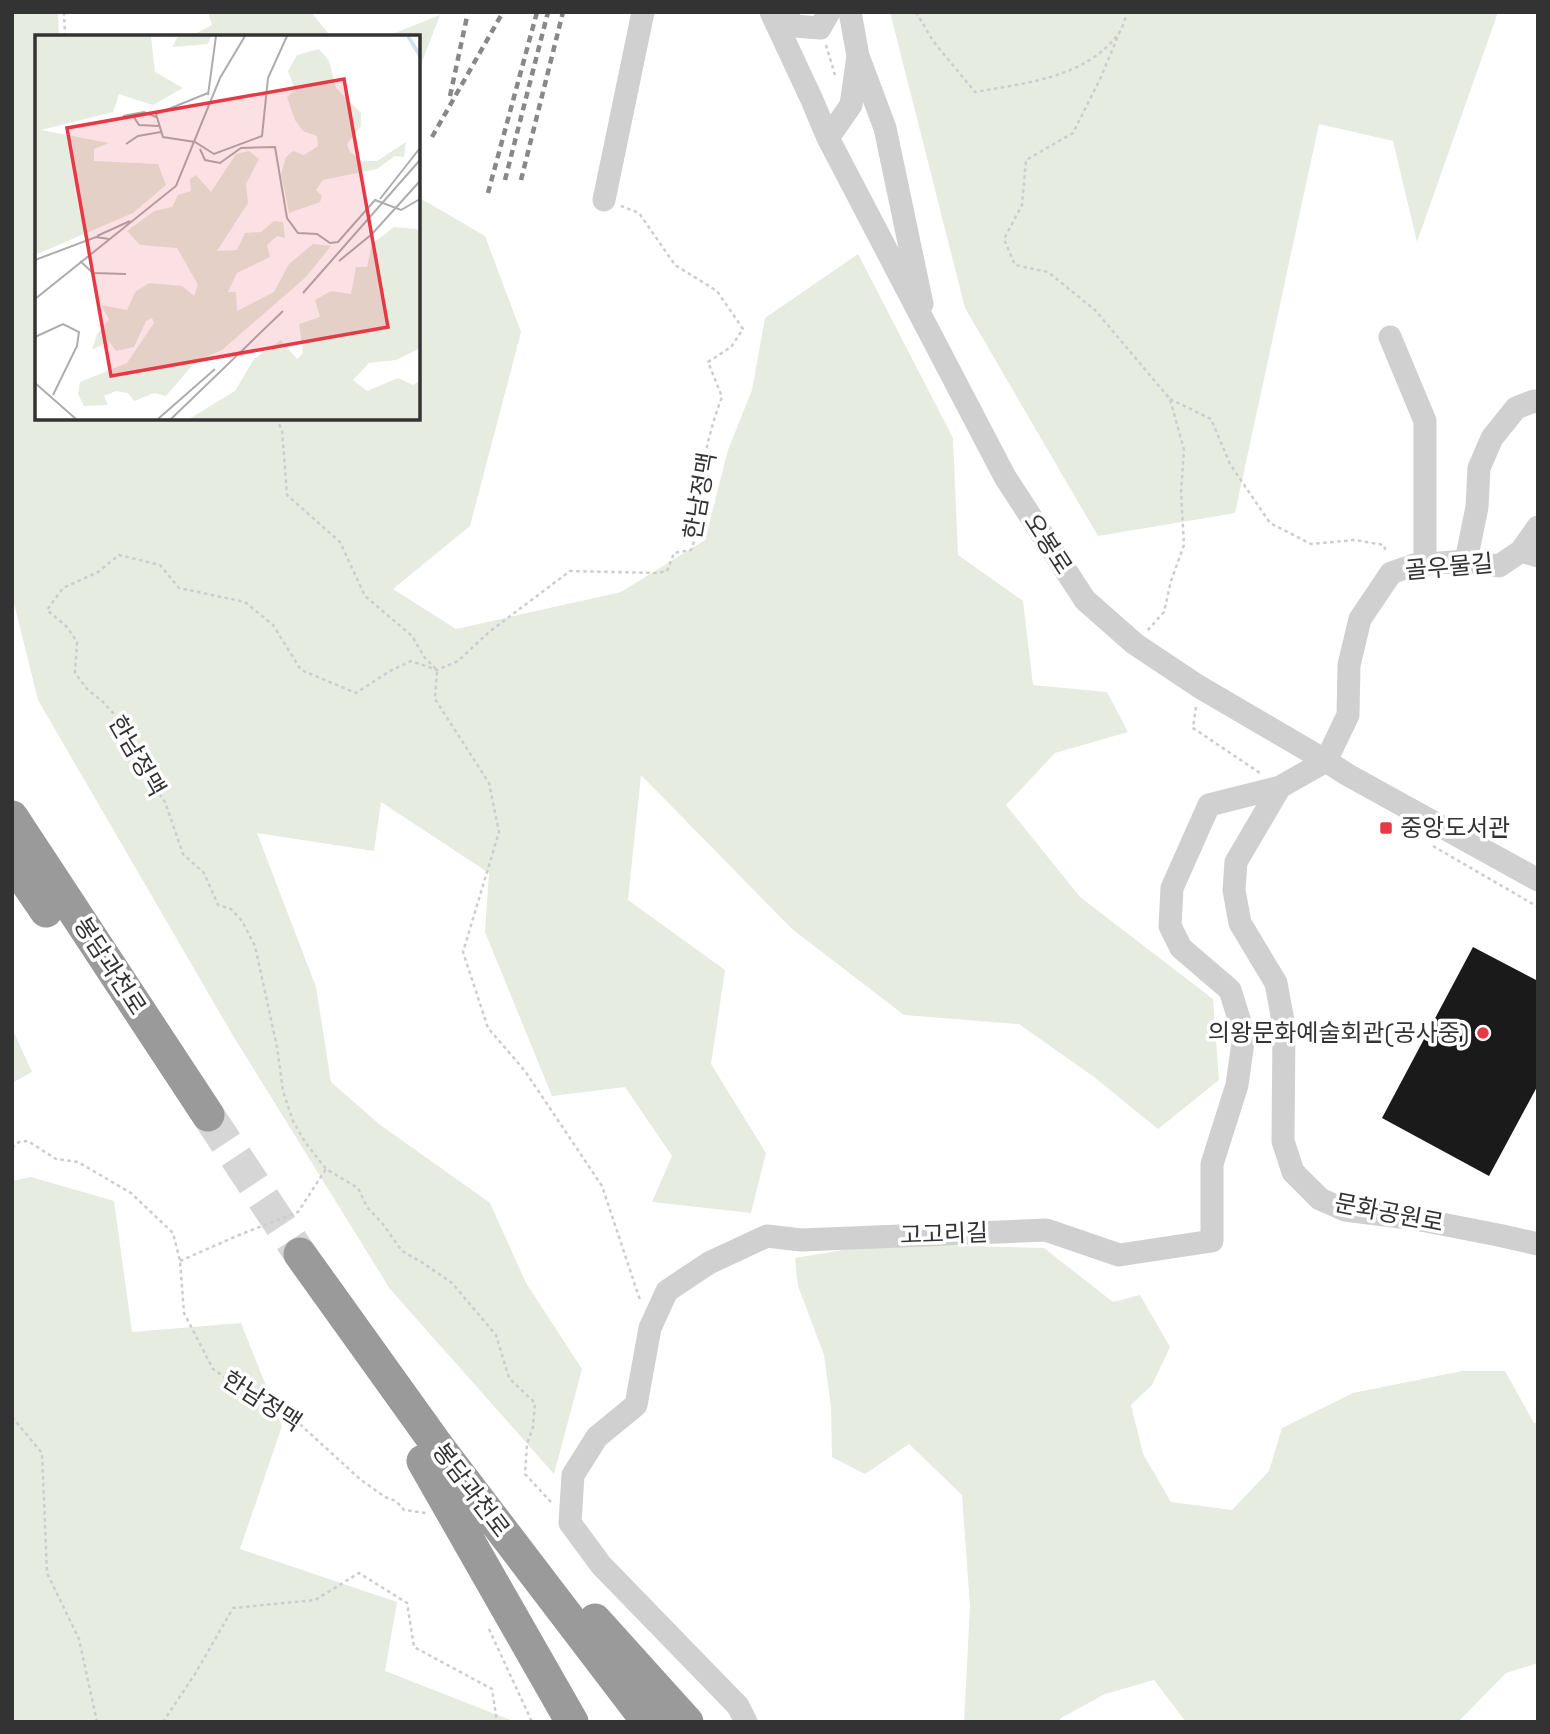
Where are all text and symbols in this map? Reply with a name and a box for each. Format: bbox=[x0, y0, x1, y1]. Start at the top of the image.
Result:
inset map bbox=[35, 35, 420, 420]
street label: 한남정맥 bbox=[677, 450, 722, 542]
street label: 오봉로 bbox=[1017, 508, 1079, 580]
street label: 골우물길 bbox=[1404, 547, 1494, 586]
street label: 한남정맥 bbox=[102, 710, 173, 802]
place label: 중앙도서관 bbox=[1400, 812, 1510, 843]
marker: 중앙도서관 bbox=[1378, 820, 1394, 836]
street label: 봉담과천로 bbox=[67, 911, 153, 1020]
place label: 의왕문화예술회관(공사중) bbox=[1208, 1017, 1469, 1048]
marker: 의왕문화예술회관(공사중) bbox=[1475, 1025, 1491, 1041]
street label: 문화공원로 bbox=[1332, 1187, 1446, 1238]
street label: 고고리길 bbox=[899, 1216, 989, 1251]
street label: 한남정맥 bbox=[217, 1364, 308, 1438]
street label: 봉담과천로 bbox=[426, 1436, 517, 1543]

